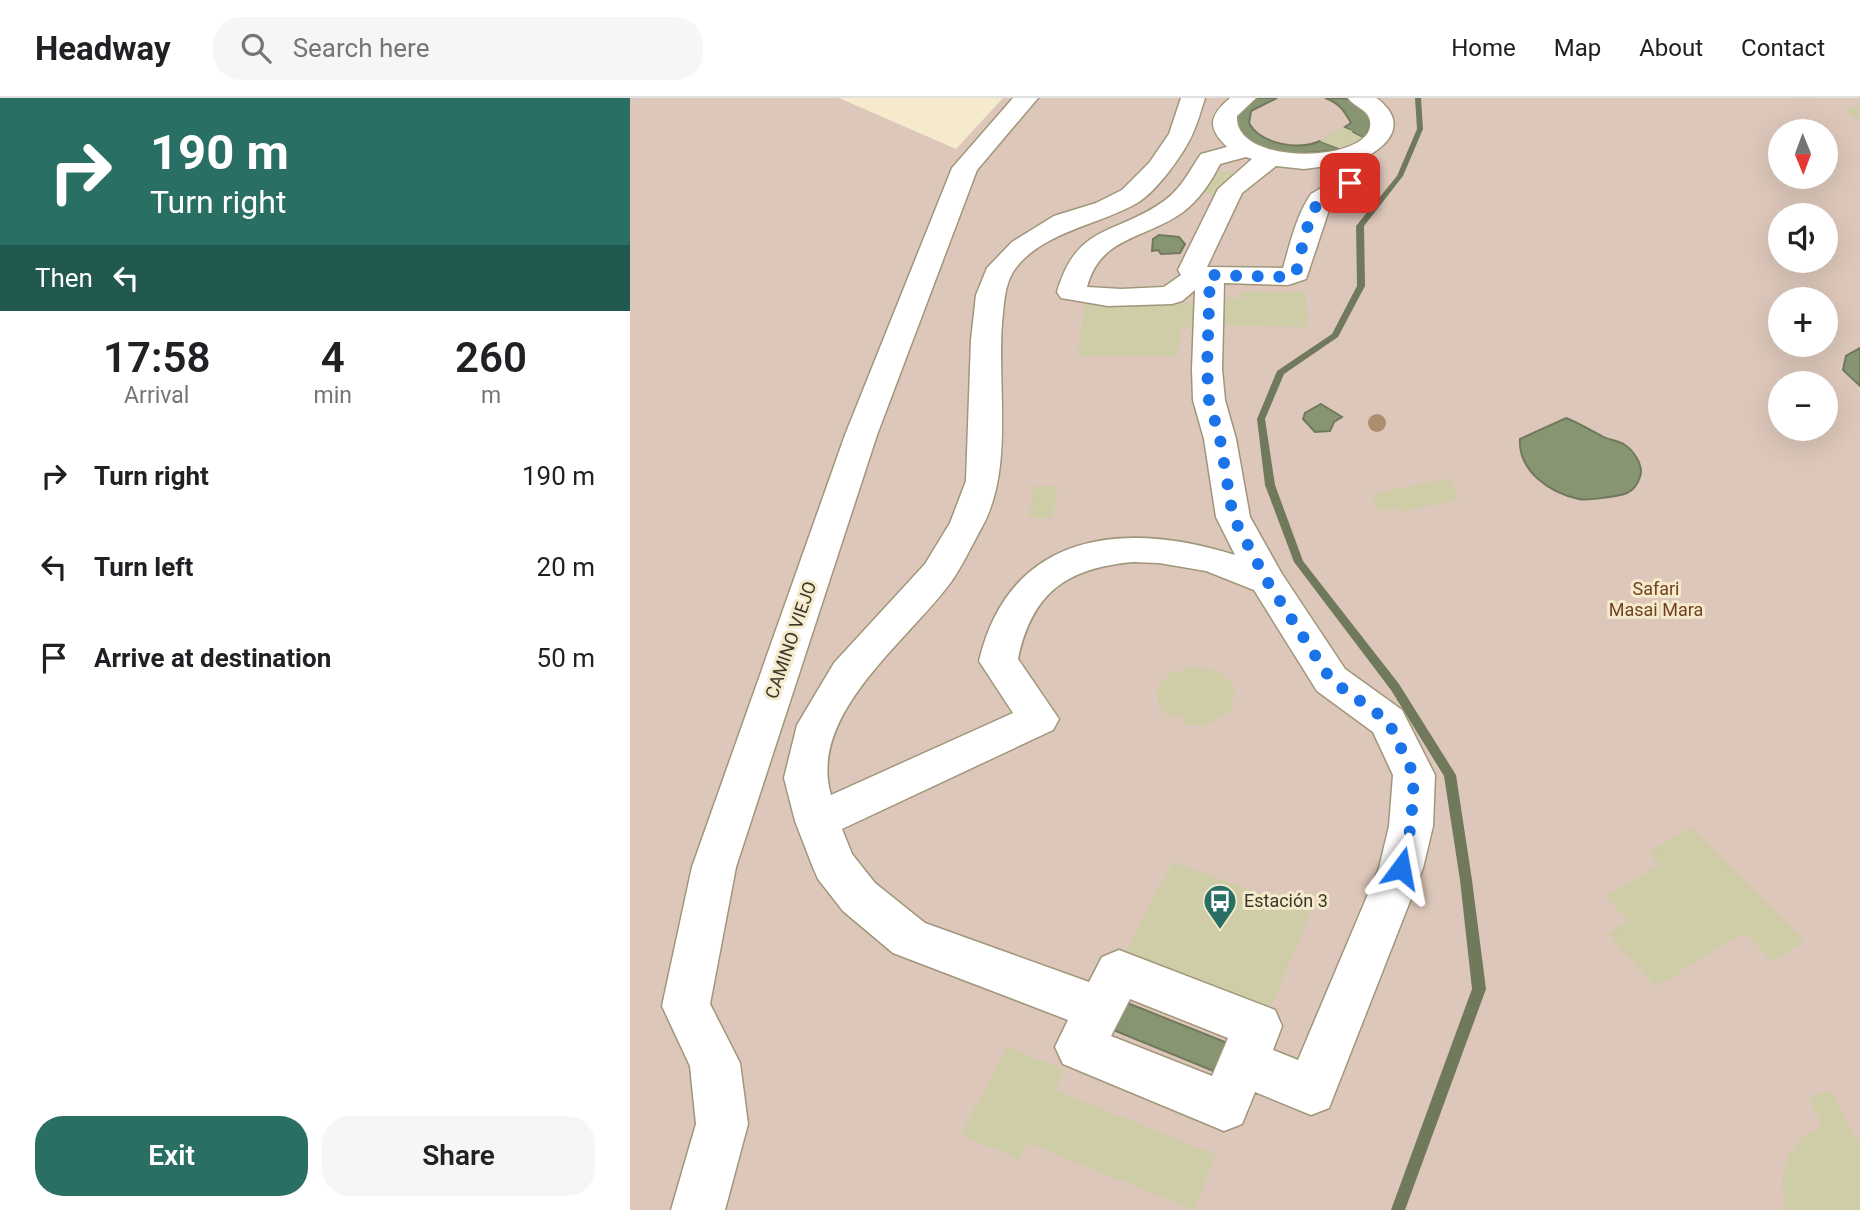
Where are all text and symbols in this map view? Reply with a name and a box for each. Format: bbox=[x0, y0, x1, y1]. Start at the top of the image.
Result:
search box bbox=[213, 17, 703, 80]
text: Headway bbox=[35, 29, 171, 68]
icon: search bbox=[237, 29, 275, 67]
text: Search here bbox=[293, 33, 429, 63]
text: Home bbox=[1451, 34, 1516, 62]
text: Map bbox=[1554, 34, 1601, 62]
text: About bbox=[1639, 34, 1703, 62]
text: Contact bbox=[1741, 34, 1825, 62]
north arrow bbox=[1768, 119, 1838, 189]
map controls bbox=[1768, 119, 1838, 441]
text: 190 m bbox=[150, 124, 289, 181]
icon: right bbox=[35, 126, 126, 217]
pin bbox=[1320, 153, 1380, 213]
icon: arrive bbox=[1331, 164, 1369, 202]
text: Turn right bbox=[150, 183, 286, 221]
button: sound bbox=[1768, 203, 1838, 273]
icon: left bbox=[107, 259, 145, 297]
text: Then bbox=[35, 263, 93, 293]
button: + bbox=[1768, 287, 1838, 357]
text: 17:58 bbox=[103, 333, 210, 382]
text: 4 bbox=[321, 333, 345, 382]
text: 260 bbox=[455, 333, 527, 382]
button: − bbox=[1768, 371, 1838, 441]
text: Arrival bbox=[124, 382, 189, 409]
text: min bbox=[313, 382, 352, 409]
text: m bbox=[481, 382, 501, 409]
icon: right bbox=[35, 457, 73, 495]
text: Turn right bbox=[94, 461, 209, 491]
text: 190 m bbox=[522, 461, 595, 491]
icon: left bbox=[35, 548, 73, 586]
text: Turn left bbox=[94, 552, 193, 582]
text: 20 m bbox=[537, 552, 595, 582]
street label: CAMINO VIEJO bbox=[761, 578, 820, 701]
park label: Safari Masai Mara bbox=[1609, 578, 1703, 620]
icon: arrive bbox=[35, 639, 73, 677]
text: Arrive at destination bbox=[94, 643, 331, 673]
text: 50 m bbox=[537, 643, 595, 673]
position arrow bbox=[1364, 831, 1438, 905]
bus stop icon: Estación 3 bbox=[1201, 882, 1239, 931]
place label: Estación 3 bbox=[1244, 890, 1328, 911]
button: Exit bbox=[35, 1116, 308, 1196]
button: Share bbox=[322, 1116, 595, 1196]

